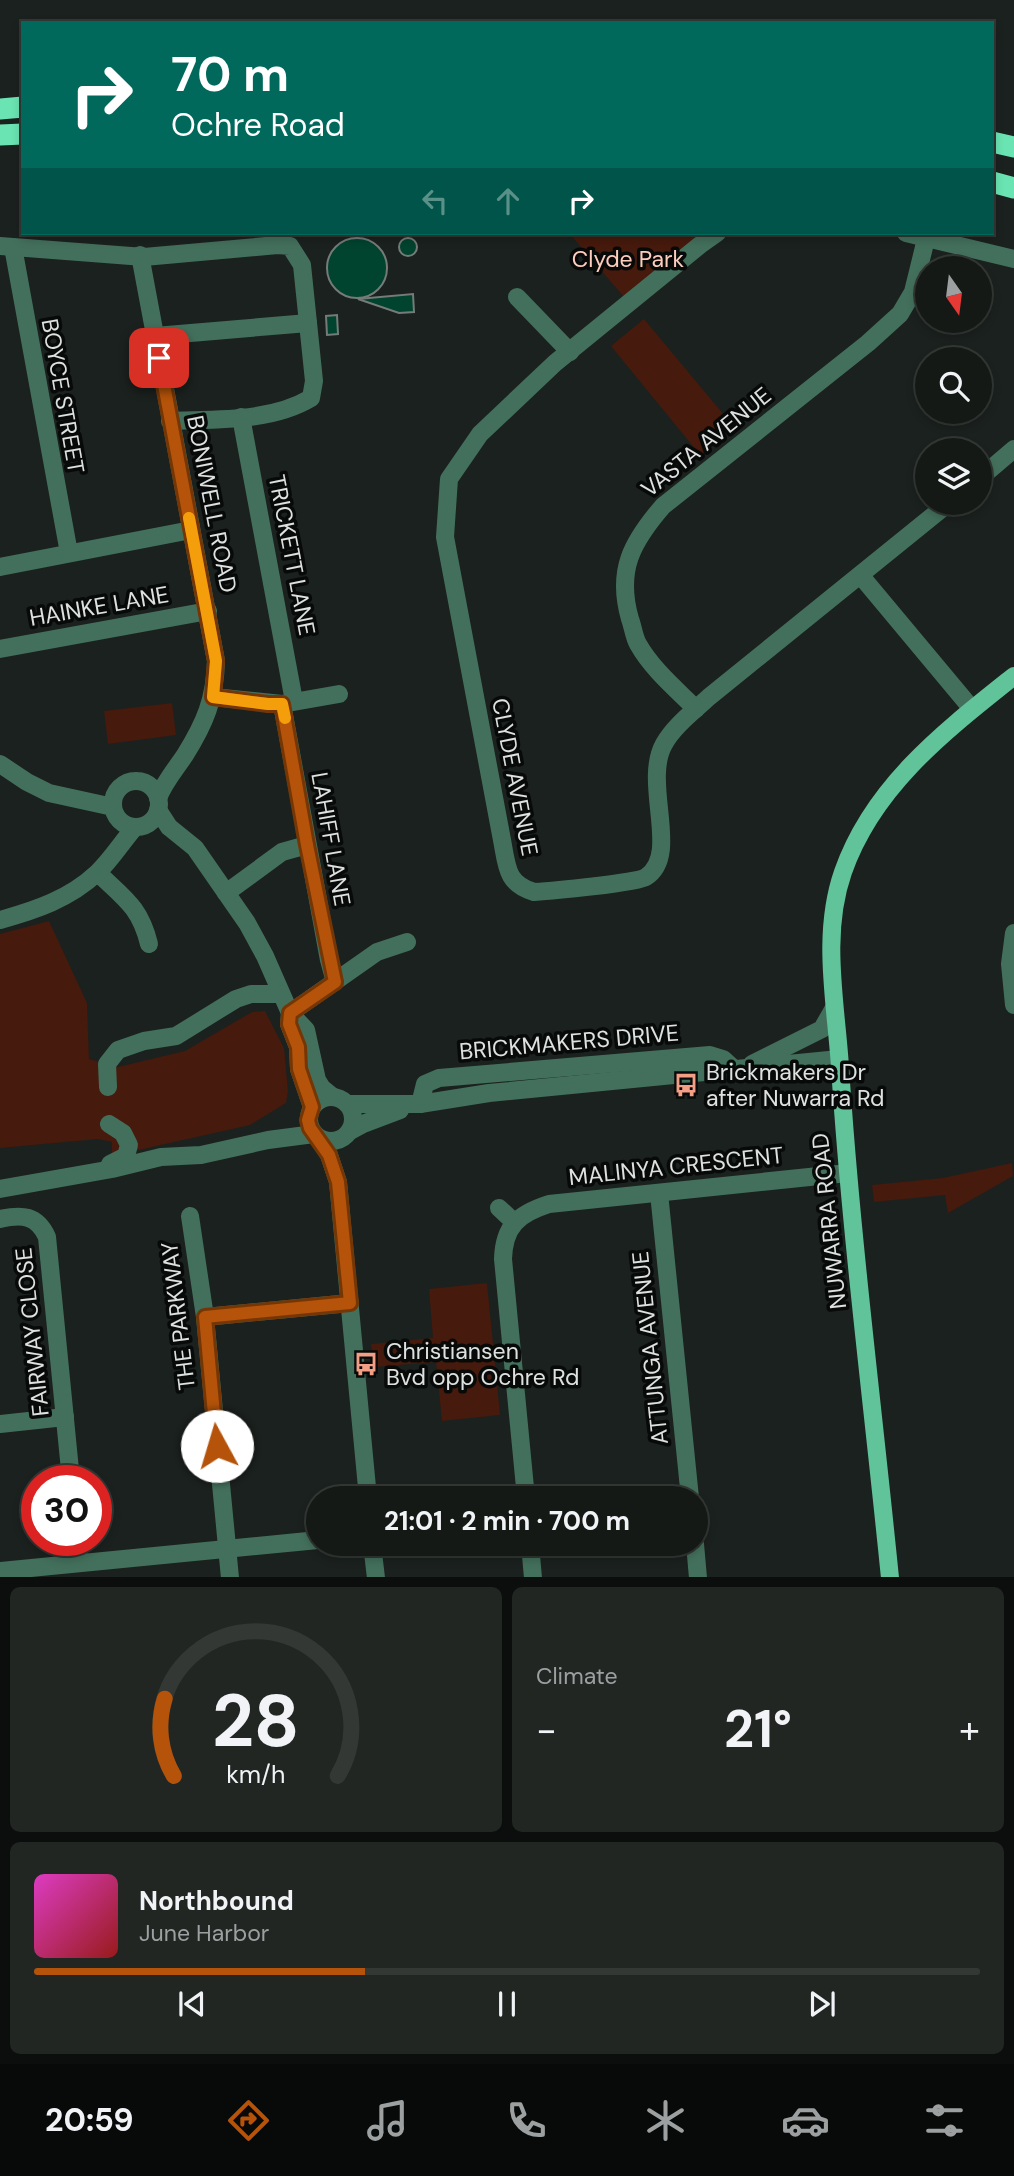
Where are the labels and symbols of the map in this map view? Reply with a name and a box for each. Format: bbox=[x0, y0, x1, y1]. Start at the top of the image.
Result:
park label: Clyde Park bbox=[572, 244, 685, 274]
north arrow bbox=[915, 256, 992, 332]
street label: BOYCE STREET bbox=[35, 316, 91, 476]
pin bbox=[129, 328, 189, 388]
street label: VASTA AVENUE bbox=[635, 380, 777, 504]
street label: BONIWELL ROAD bbox=[180, 413, 244, 595]
street label: TRICKETT LANE bbox=[262, 472, 322, 638]
street label: HAINKE LANE bbox=[27, 579, 171, 633]
street label: CLYDE AVENUE bbox=[485, 696, 545, 858]
street label: LAHIFF LANE bbox=[304, 770, 358, 908]
street label: BRICKMAKERS DRIVE bbox=[458, 1017, 680, 1067]
place label: Brickmakers Dr after Nuwarra Rd bbox=[706, 1057, 884, 1113]
bus stop icon: Brickmakers Dr after Nuwarra Rd bbox=[672, 1071, 700, 1099]
street label: NUWARRA ROAD bbox=[805, 1131, 853, 1311]
street label: MALINYA CRESCENT bbox=[567, 1140, 785, 1192]
street label: THE PARKWAY bbox=[154, 1240, 202, 1392]
street label: FAIRWAY CLOSE bbox=[8, 1246, 56, 1418]
street label: ATTUNGA AVENUE bbox=[625, 1250, 675, 1446]
place label: Christiansen Bvd opp Ochre Rd bbox=[386, 1336, 579, 1392]
bus stop icon: Christiansen Bvd opp Ochre Rd bbox=[352, 1350, 380, 1378]
position arrow bbox=[180, 1409, 254, 1483]
speed limit sign: 30 bbox=[21, 1465, 112, 1556]

